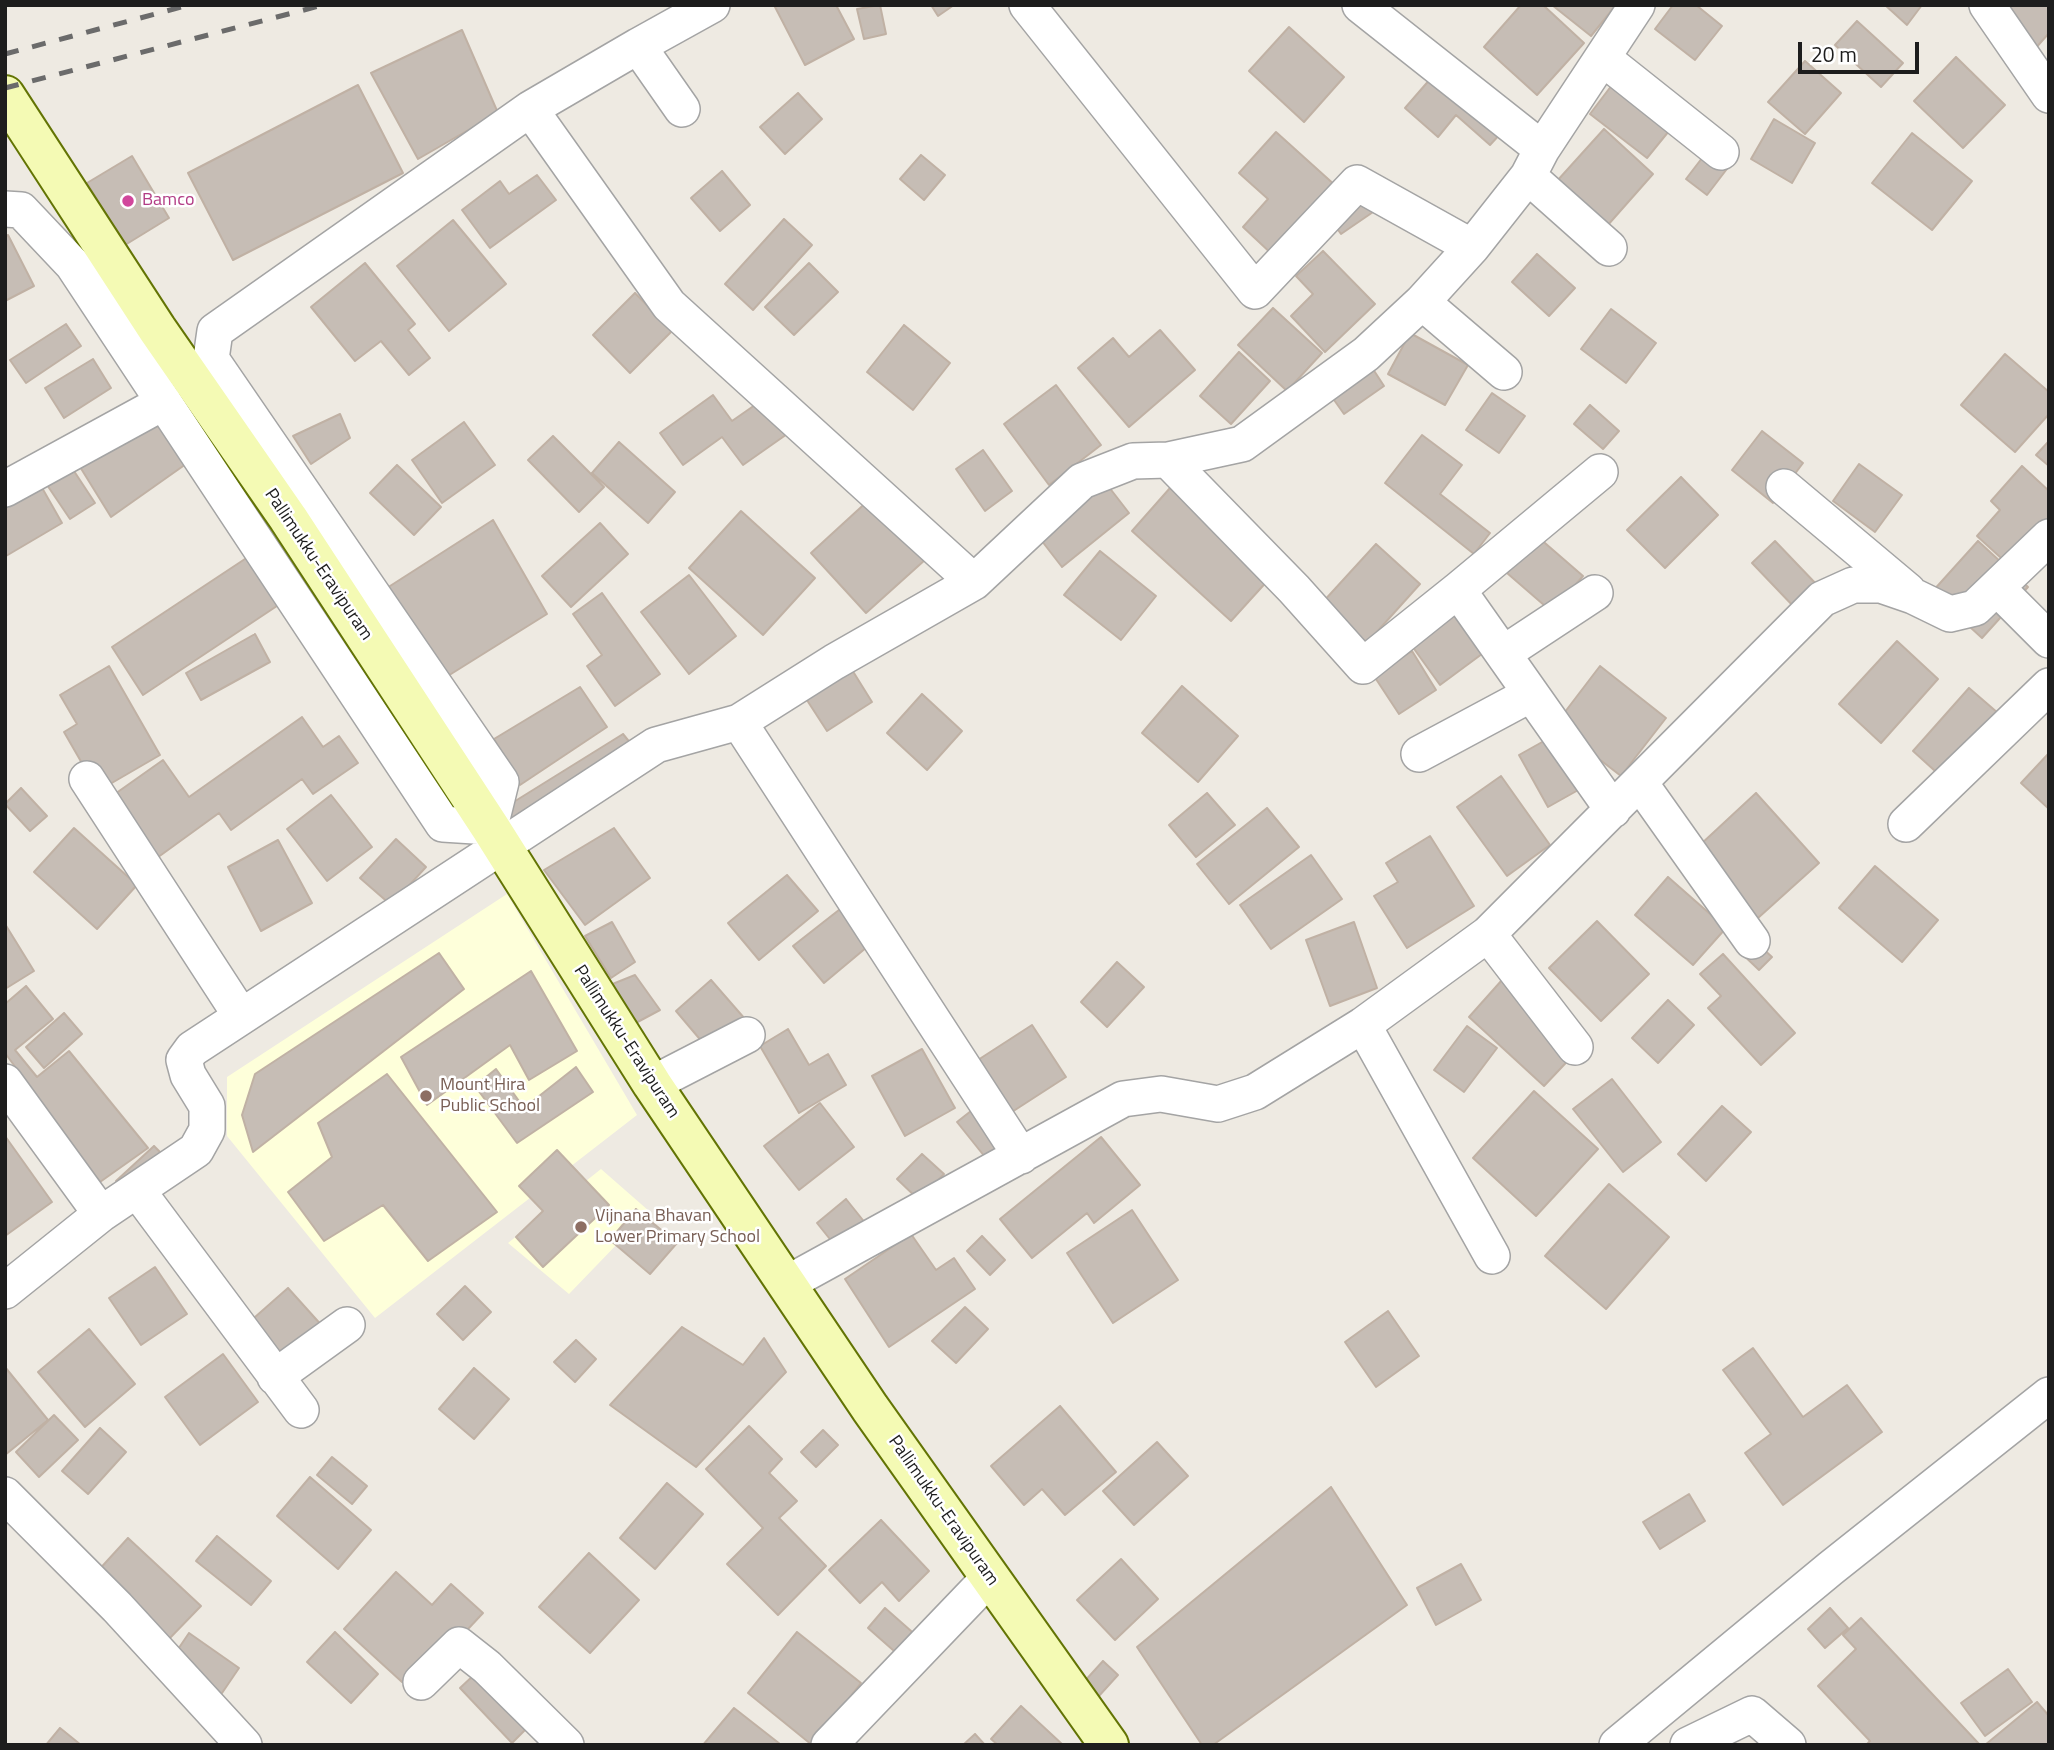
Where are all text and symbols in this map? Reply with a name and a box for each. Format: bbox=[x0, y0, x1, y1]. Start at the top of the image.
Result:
scale bar bbox=[1802, 28, 1923, 72]
text: 20 m bbox=[1811, 38, 1857, 70]
place label: Bamco bbox=[142, 190, 194, 212]
marker: Bamco bbox=[120, 193, 136, 209]
street label: Pallimukku-Eravipuram bbox=[259, 485, 377, 645]
street label: Pallimukku-Eravipuram bbox=[568, 961, 684, 1123]
place label: Mount Hira Public School bbox=[440, 1075, 540, 1118]
marker: Mount Hira Public School bbox=[418, 1088, 434, 1104]
place label: Vijnana Bhavan Lower Primary School bbox=[595, 1206, 760, 1248]
marker: Vijnana Bhavan Lower Primary School bbox=[573, 1219, 589, 1235]
street label: Pallimukku-Eravipuram bbox=[883, 1432, 1003, 1590]

